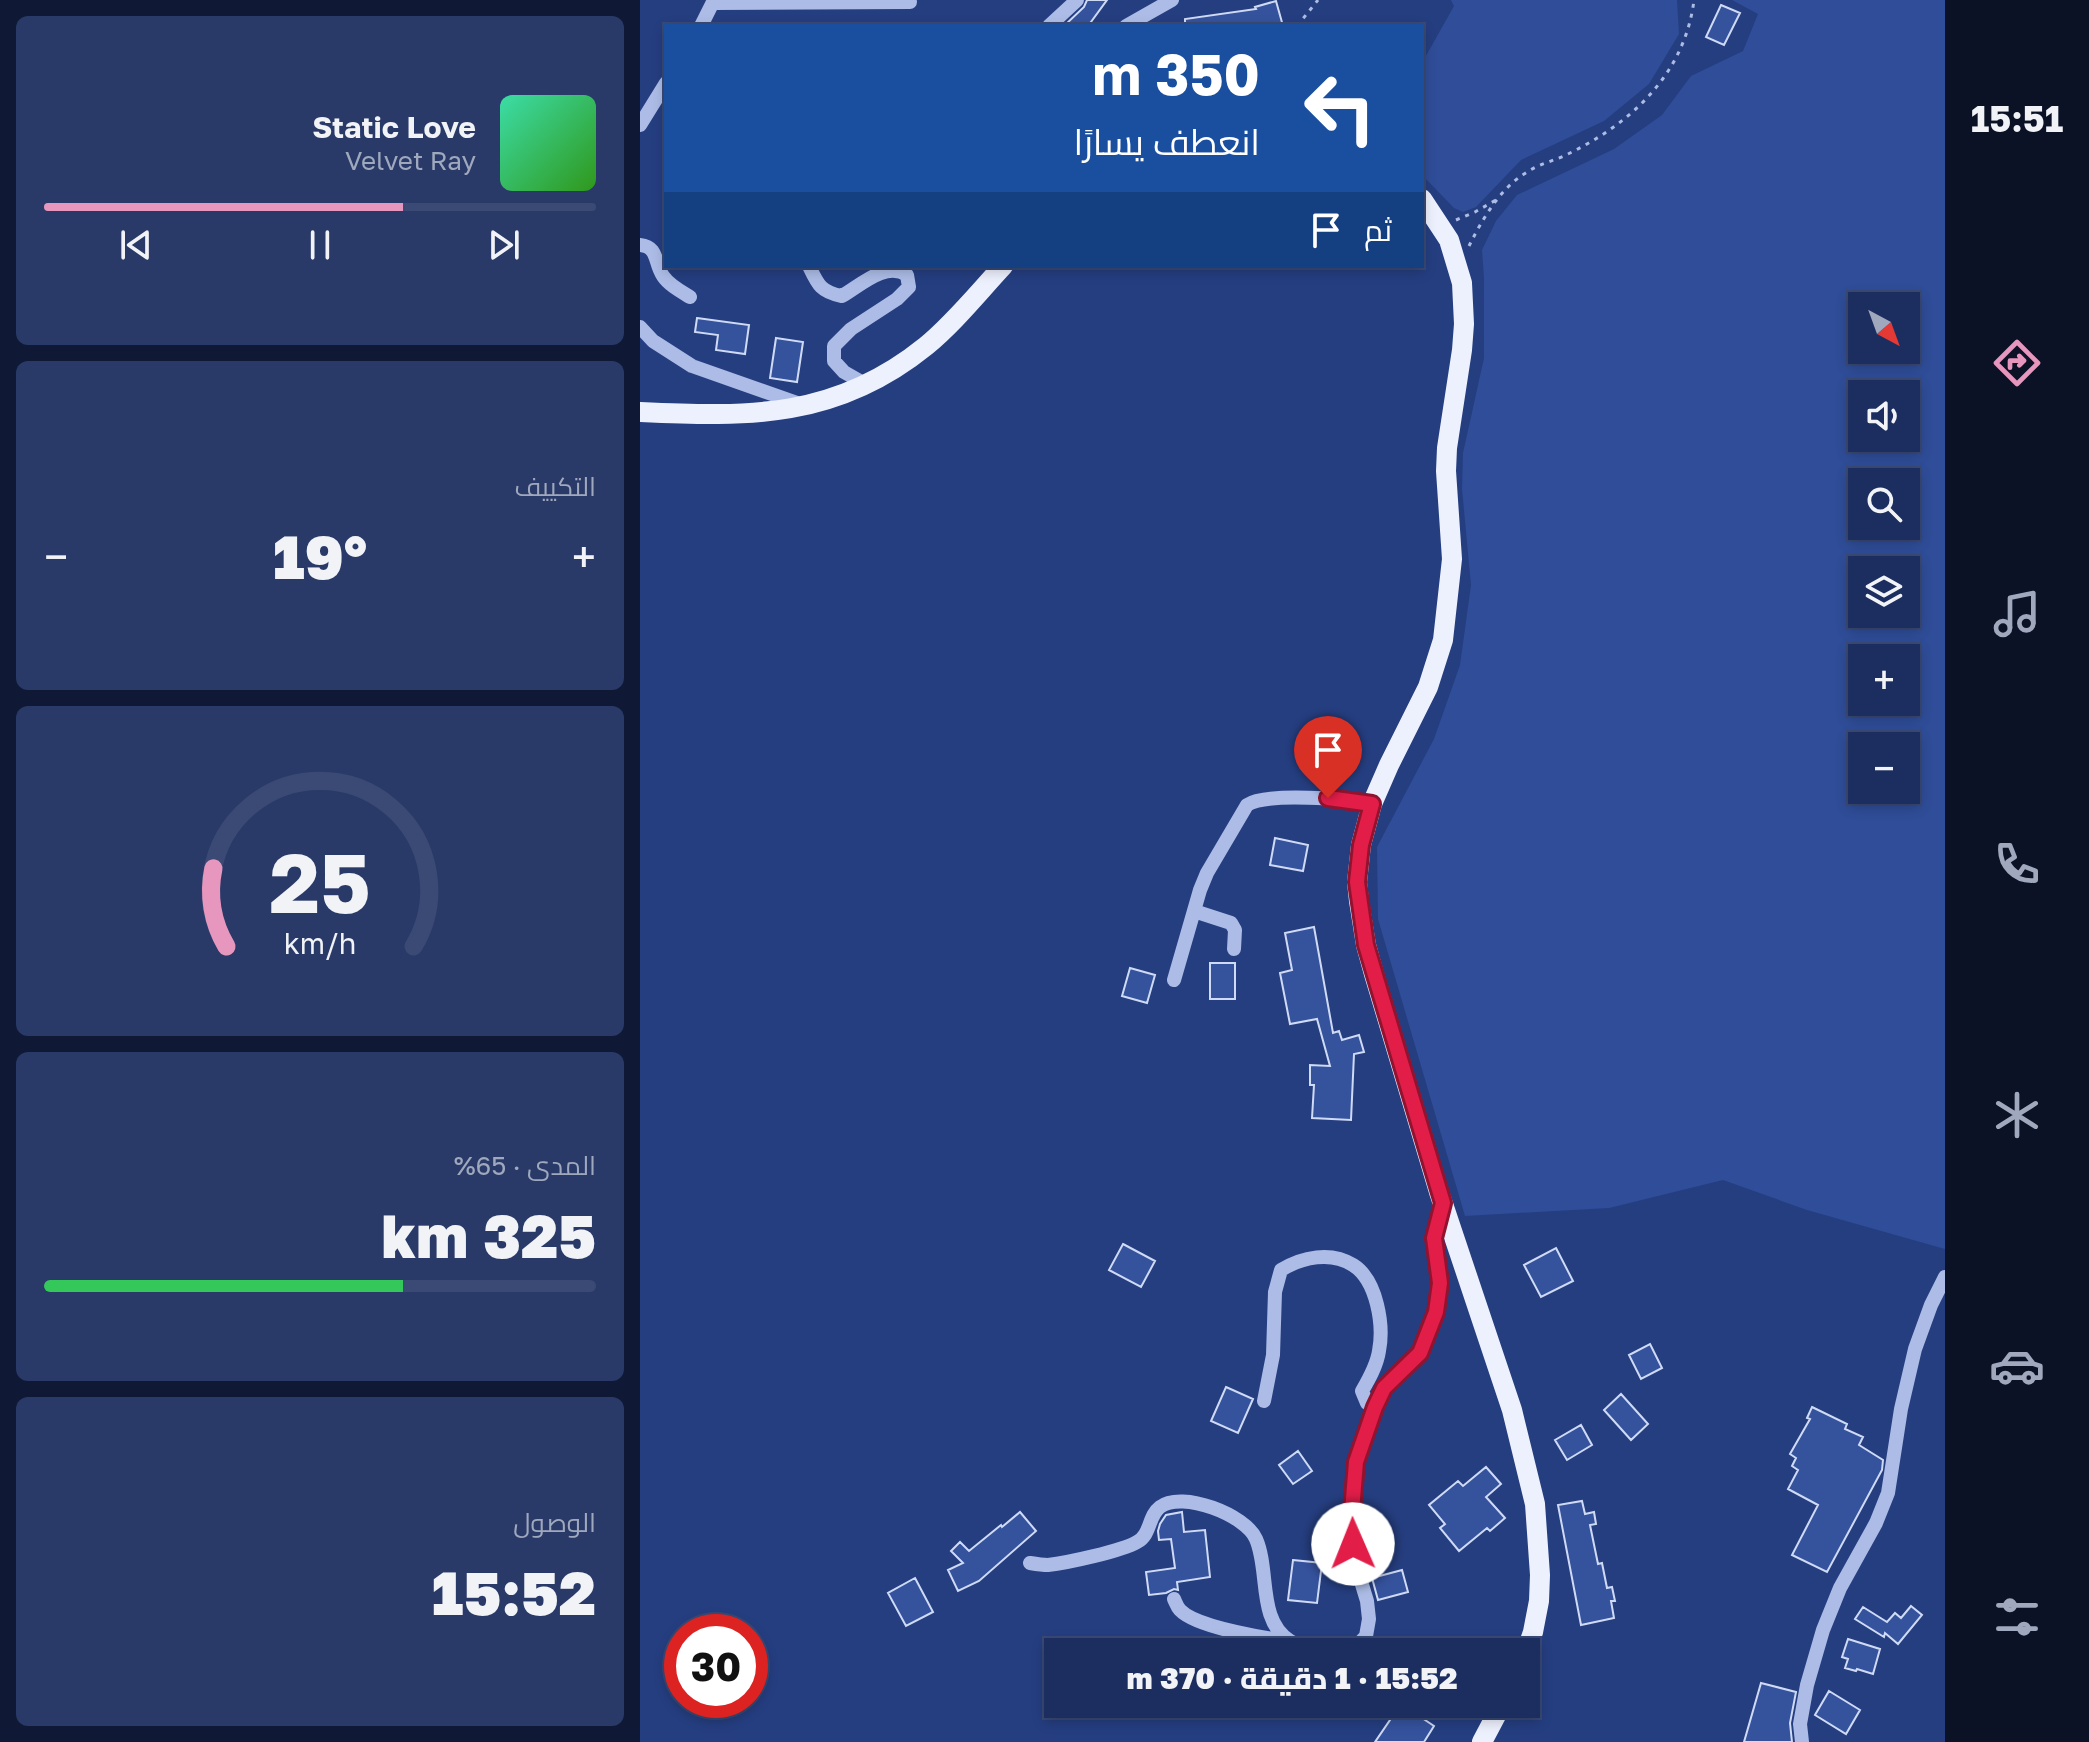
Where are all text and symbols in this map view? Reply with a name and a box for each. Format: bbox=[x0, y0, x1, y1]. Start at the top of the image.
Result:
text: 350 m bbox=[1092, 40, 1260, 107]
icon: left bbox=[1288, 56, 1392, 160]
text: 15:51 bbox=[1971, 97, 2063, 140]
text: Static Love bbox=[312, 109, 476, 145]
text: انعطف يسارًا bbox=[1074, 120, 1260, 163]
text: Velvet Ray bbox=[345, 145, 476, 176]
icon: arrive bbox=[1304, 208, 1348, 252]
text: ثم bbox=[1364, 212, 1392, 248]
icon: previous bbox=[114, 223, 158, 267]
icon: pause bbox=[298, 223, 342, 267]
icon: next bbox=[482, 223, 526, 267]
north arrow bbox=[1848, 292, 1920, 364]
map controls bbox=[1848, 292, 1920, 804]
icon: directions bbox=[1989, 335, 2045, 391]
button: sound bbox=[1848, 380, 1920, 452]
button: search bbox=[1848, 468, 1920, 540]
text: التكييف bbox=[514, 471, 596, 502]
text: 19° bbox=[273, 520, 367, 592]
text: − bbox=[44, 530, 68, 583]
text: + bbox=[572, 530, 596, 583]
button: layers bbox=[1848, 556, 1920, 628]
icon: music bbox=[1989, 586, 2045, 642]
button: + bbox=[1848, 644, 1920, 716]
pin bbox=[1294, 716, 1362, 798]
icon: arrive bbox=[1306, 728, 1350, 772]
button: − bbox=[1848, 732, 1920, 804]
text: 25 bbox=[269, 831, 371, 931]
icon: phone bbox=[1989, 836, 2045, 892]
text: km/h bbox=[284, 926, 356, 960]
icon: climate bbox=[1989, 1087, 2045, 1143]
text: المدى · 65% bbox=[454, 1150, 596, 1181]
text: 325 km bbox=[381, 1199, 596, 1271]
icon: car bbox=[1989, 1338, 2045, 1394]
position arrow bbox=[1311, 1502, 1395, 1586]
text: الوصول bbox=[513, 1507, 596, 1538]
text: 15:52 bbox=[432, 1556, 596, 1628]
icon: filters bbox=[1989, 1589, 2045, 1645]
speed limit sign: 30 bbox=[664, 1614, 768, 1718]
text: 15:52 · 1 دقيقة · 370 m bbox=[1126, 1660, 1458, 1696]

